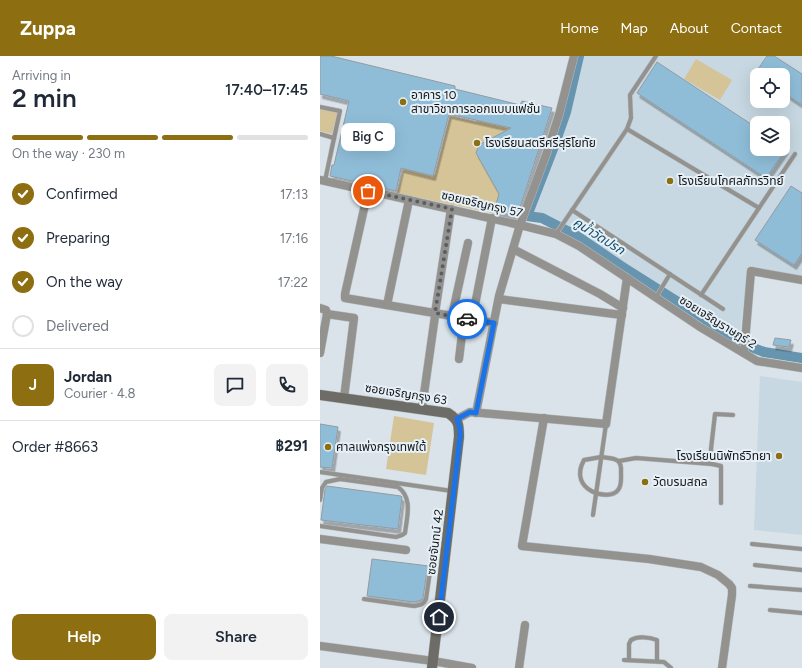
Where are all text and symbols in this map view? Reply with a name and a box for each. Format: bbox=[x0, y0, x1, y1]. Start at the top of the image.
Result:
text: Zuppa bbox=[20, 17, 76, 40]
text: Home bbox=[560, 20, 599, 37]
text: Map bbox=[621, 20, 648, 37]
text: About bbox=[670, 20, 709, 37]
text: Contact bbox=[731, 20, 782, 37]
text: Arriving in bbox=[12, 68, 71, 83]
map controls bbox=[750, 68, 790, 156]
button: locate bbox=[750, 68, 790, 108]
text: 17:40–17:45 bbox=[225, 81, 308, 99]
text: 2 min bbox=[12, 82, 77, 114]
place label: อาคาร 10 สาขาวิชาการออกแบบแฟชั่น bbox=[411, 88, 540, 116]
marker: อาคาร 10 สาขาวิชาการออกแบบแฟชั่น bbox=[398, 97, 408, 107]
button: layers bbox=[750, 116, 790, 156]
callout: Big C bbox=[341, 123, 395, 151]
text: Big C bbox=[352, 129, 384, 144]
place label: โรงเรียนสตรีศรีสุริโยทัย bbox=[485, 136, 596, 150]
marker: โรงเรียนสตรีศรีสุริโยทัย bbox=[472, 138, 482, 148]
text: On the way · 230 m bbox=[12, 146, 125, 161]
pin bbox=[351, 174, 385, 208]
place label: โรงเรียนโกศลภัทรวิทย์ bbox=[678, 174, 784, 188]
marker: โรงเรียนโกศลภัทรวิทย์ bbox=[665, 176, 675, 186]
icon: bag bbox=[357, 180, 379, 202]
icon: check bbox=[12, 183, 34, 205]
text: Confirmed bbox=[46, 185, 118, 203]
text: 17:13 bbox=[280, 187, 308, 202]
street label: ซอยเจริญกรุง 57 bbox=[440, 188, 524, 220]
water label: คูน้ำวัดปรก bbox=[570, 213, 629, 259]
icon: check bbox=[12, 227, 34, 249]
text: Preparing bbox=[46, 229, 110, 247]
text: 17:16 bbox=[280, 231, 308, 246]
icon: check bbox=[12, 271, 34, 293]
text: On the way bbox=[46, 273, 123, 291]
text: 17:22 bbox=[278, 275, 308, 290]
street label: ซอยเจริญราษฎร์ 2 bbox=[677, 293, 759, 351]
courier bbox=[447, 299, 487, 339]
icon: car bbox=[456, 308, 478, 330]
text: Delivered bbox=[46, 317, 109, 335]
button: chat bbox=[214, 364, 256, 406]
button: phone bbox=[266, 364, 308, 406]
text: Jordan bbox=[64, 368, 112, 386]
text: J bbox=[29, 376, 37, 394]
street label: ซอยเจริญกรุง 63 bbox=[364, 381, 448, 407]
text: Courier · 4.8 bbox=[64, 386, 136, 401]
text: ฿291 bbox=[276, 437, 308, 455]
text: Order #8663 bbox=[12, 438, 98, 456]
place label: ศาลแพ่งกรุงเทพใต้ bbox=[336, 440, 426, 454]
marker: ศาลแพ่งกรุงเทพใต้ bbox=[323, 442, 333, 452]
place label: โรงเรียนนิพัทธ์วิทยา bbox=[677, 449, 771, 463]
marker: โรงเรียนนิพัทธ์วิทยา bbox=[774, 451, 784, 461]
place label: วัดบรมสถล bbox=[653, 475, 708, 489]
marker: วัดบรมสถล bbox=[640, 477, 650, 487]
street label: ซอยจันทน์ 42 bbox=[424, 508, 446, 576]
pin bbox=[422, 600, 456, 634]
icon: home bbox=[428, 606, 450, 628]
button: Help bbox=[12, 614, 156, 660]
button: Share bbox=[164, 614, 308, 660]

